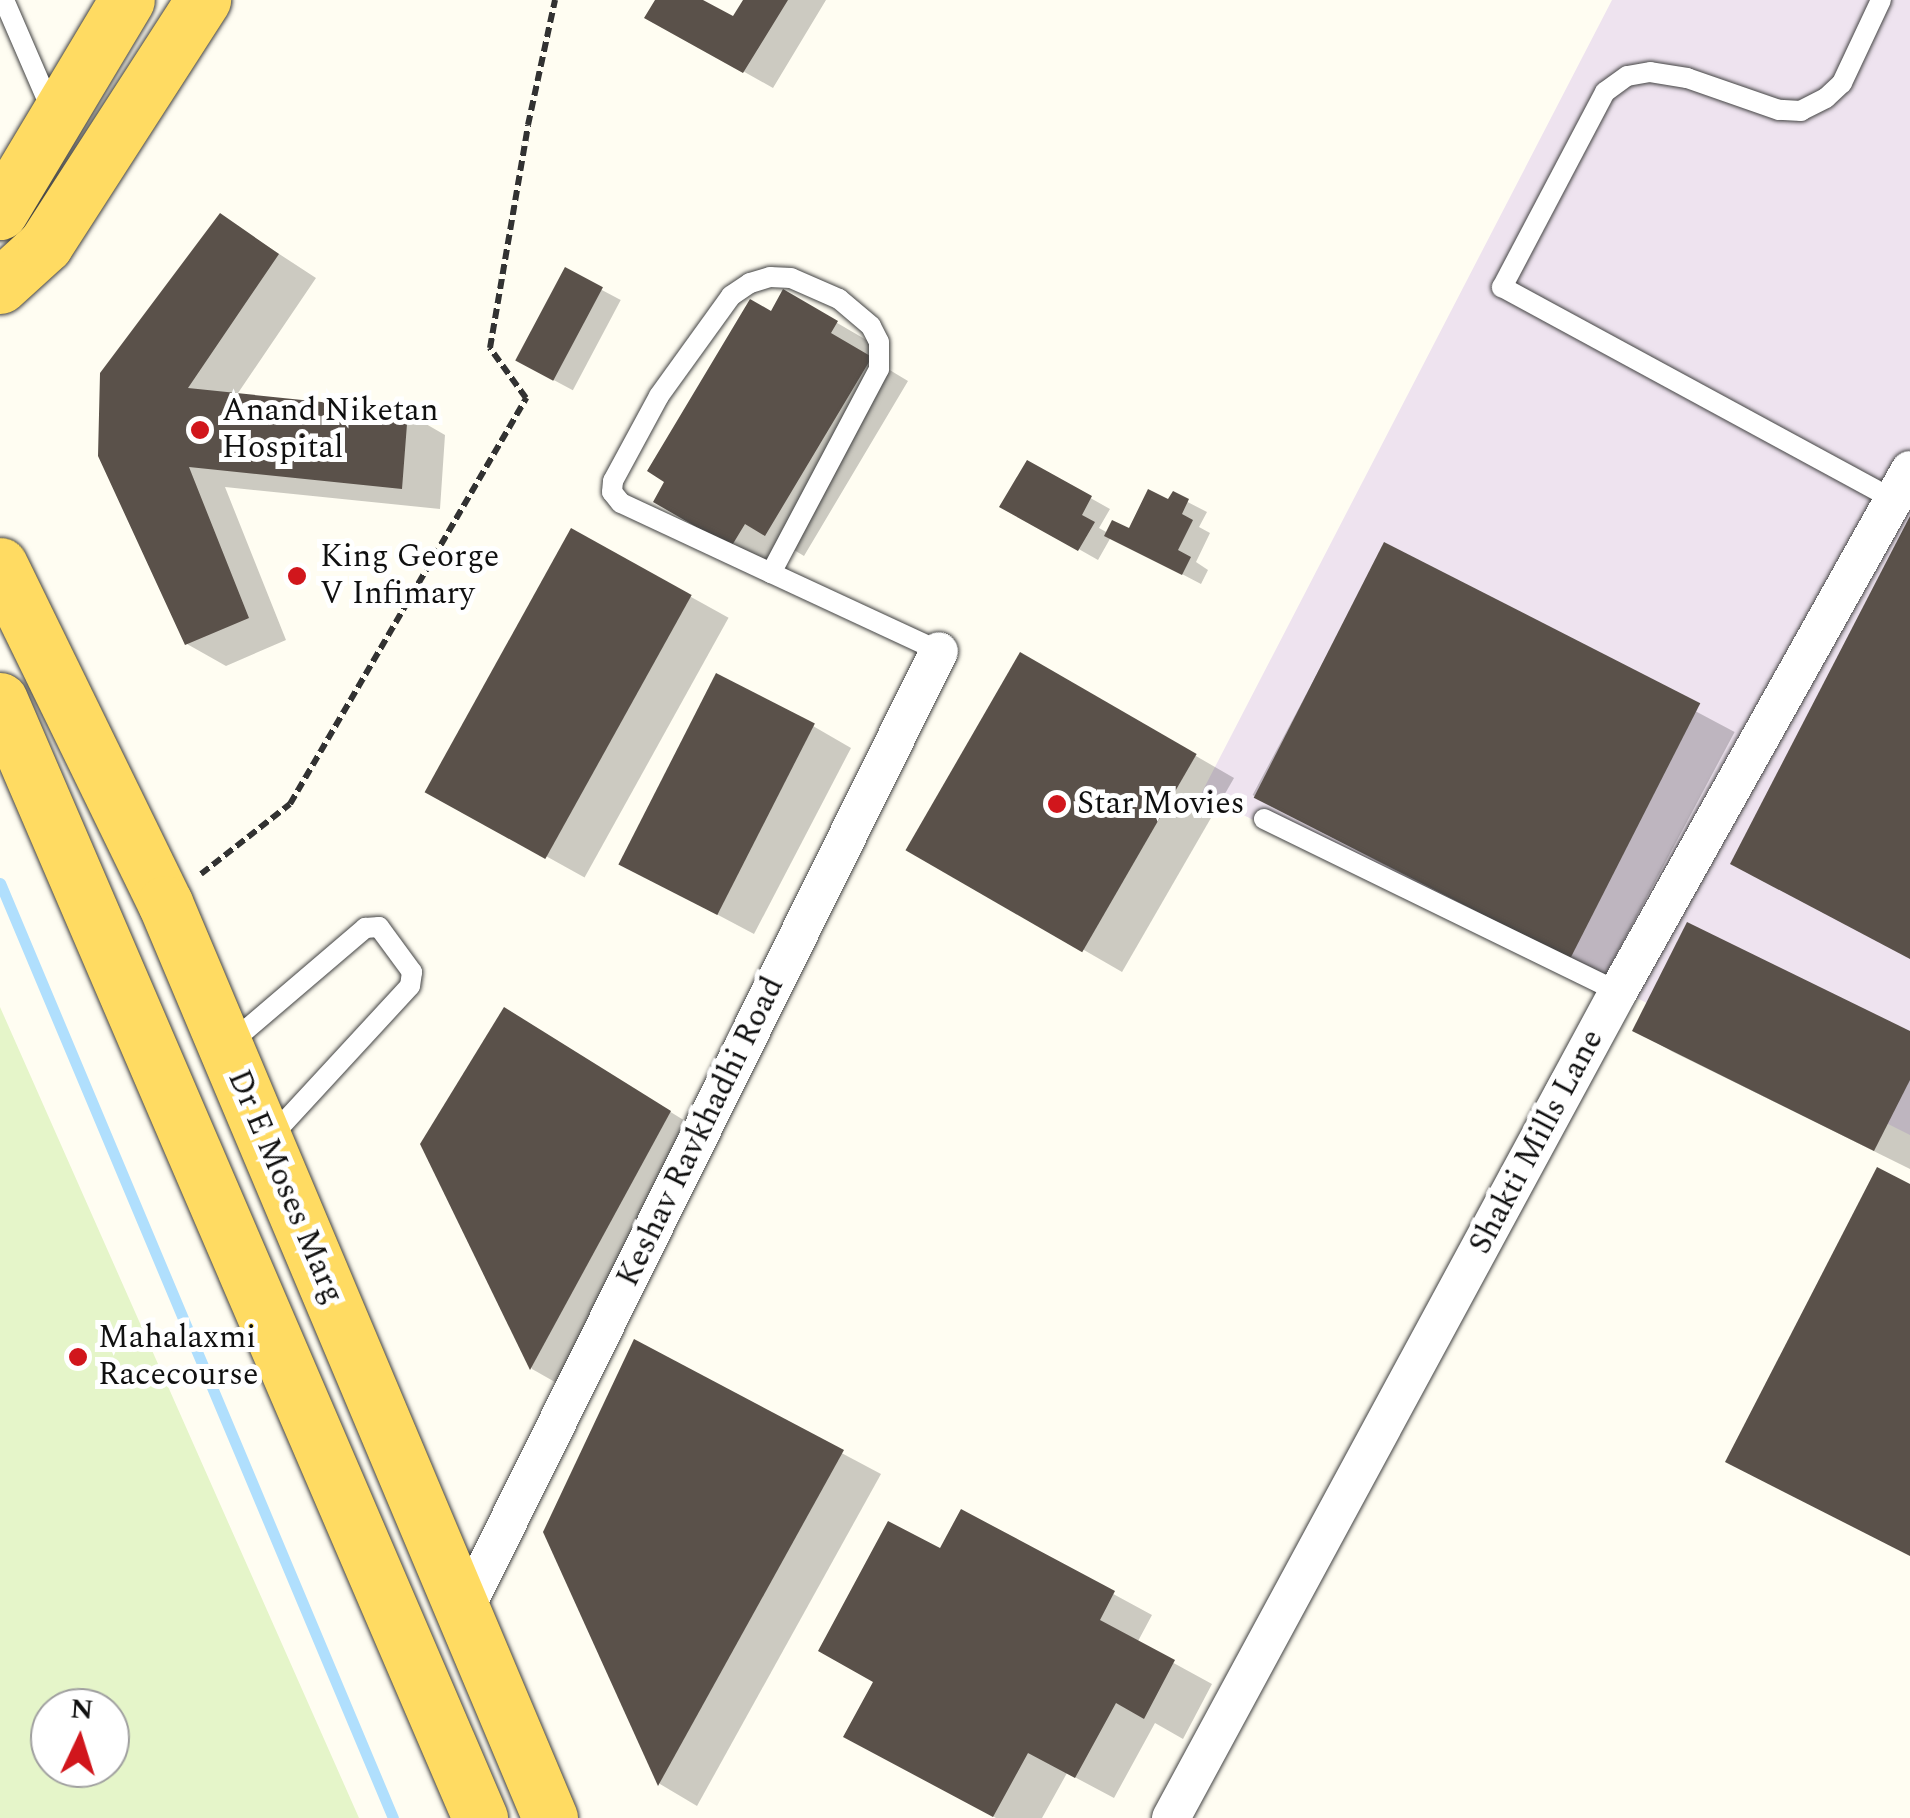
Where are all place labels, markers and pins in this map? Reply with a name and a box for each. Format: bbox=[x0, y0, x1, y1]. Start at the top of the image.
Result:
place label: Anand Niketan Hospital bbox=[222, 393, 439, 468]
marker: Anand Niketan Hospital bbox=[187, 417, 213, 443]
place label: King George V Infimary bbox=[320, 539, 499, 614]
marker: King George V Infimary bbox=[284, 563, 310, 589]
place label: Star Movies bbox=[1077, 785, 1245, 823]
marker: Star Movies bbox=[1046, 793, 1068, 815]
place label: Mahalaxmi Racecourse bbox=[98, 1320, 259, 1395]
marker: Mahalaxmi Racecourse bbox=[67, 1346, 89, 1368]

